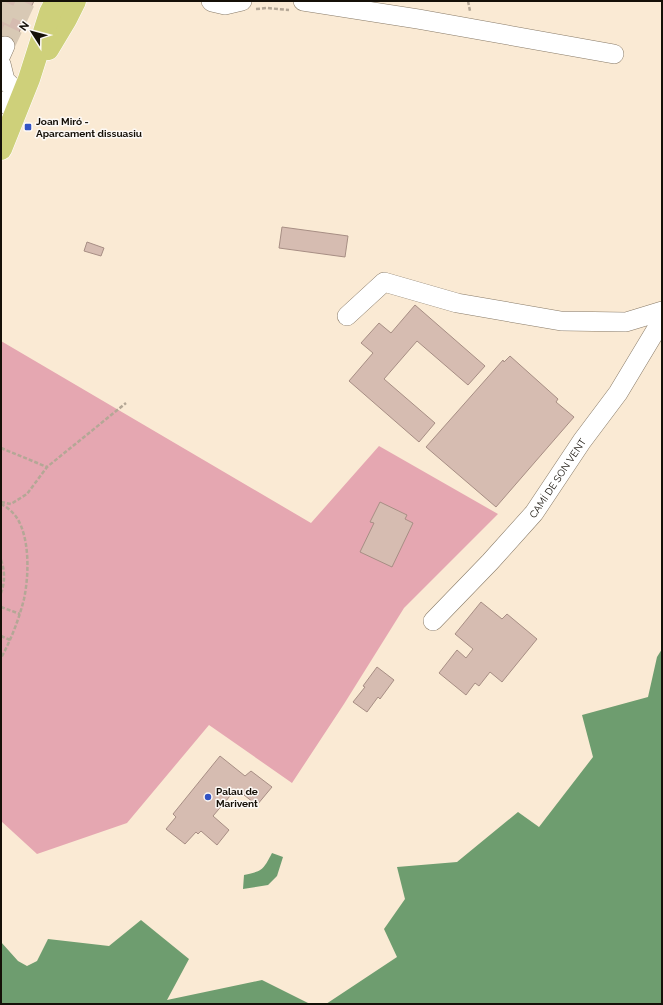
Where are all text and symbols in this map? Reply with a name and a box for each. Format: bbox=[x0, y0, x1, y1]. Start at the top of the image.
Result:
north arrow bbox=[12, 12, 52, 52]
text: N bbox=[17, 19, 32, 34]
place label: Joan Miró - Aparcament dissuasiu bbox=[36, 116, 142, 139]
marker: Joan Miró - Aparcament dissuasiu bbox=[23, 122, 33, 132]
street label: CAMÍ DE SON VENT bbox=[527, 436, 588, 520]
place label: Palau de Marivent bbox=[216, 786, 258, 809]
marker: Palau de Marivent bbox=[203, 792, 213, 802]

